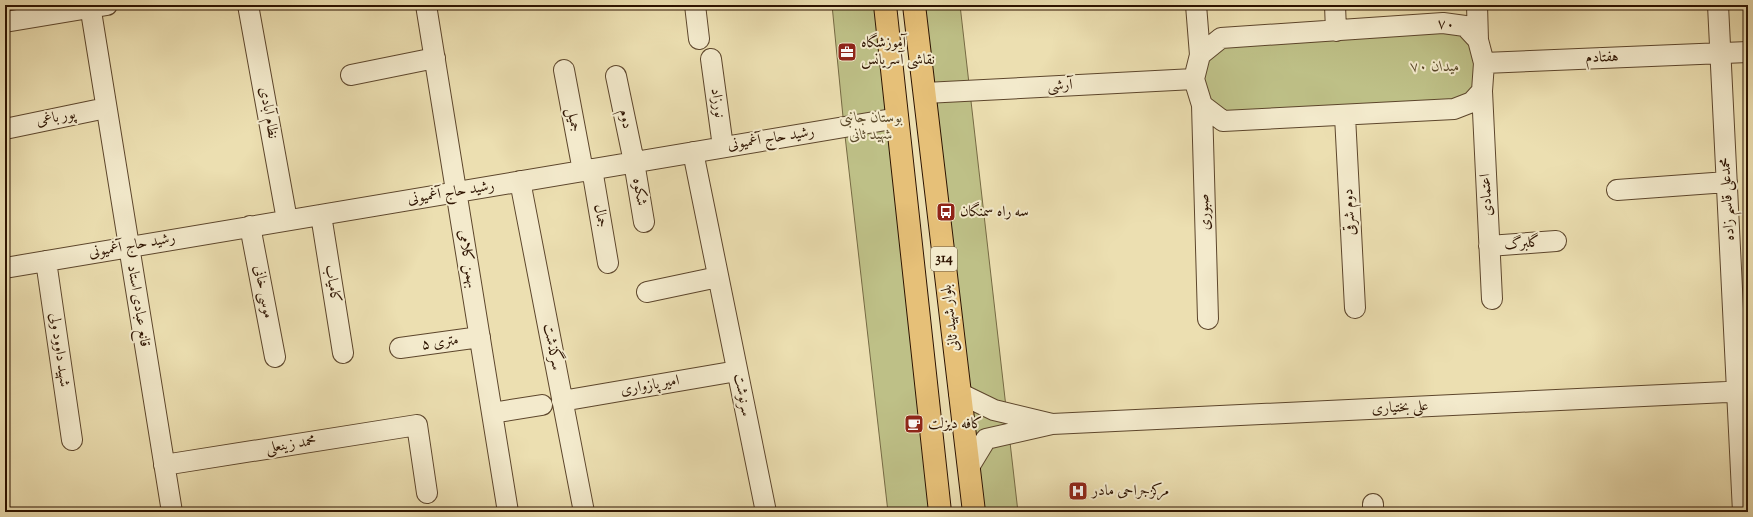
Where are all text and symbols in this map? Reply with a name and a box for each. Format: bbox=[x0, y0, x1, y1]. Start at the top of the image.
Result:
street label: ۷۰ bbox=[1437, 14, 1455, 36]
place label: آموزشگاه نقاشی آسریانس bbox=[861, 32, 935, 71]
office icon: آموزشگاه نقاشی آسریانس bbox=[836, 41, 858, 63]
street label: هفتادم bbox=[1585, 47, 1619, 70]
park label: میدان ۷۰ bbox=[1410, 57, 1460, 78]
street label: آرشی bbox=[1047, 75, 1075, 97]
street label: نظام آبادی bbox=[252, 85, 283, 141]
street label: نورزاد bbox=[705, 87, 730, 119]
street label: پور باغی bbox=[35, 104, 79, 132]
street label: جمیل bbox=[560, 106, 586, 134]
street label: دوم bbox=[612, 107, 637, 131]
park label: بوستان جانبی شهید ثانی bbox=[839, 108, 903, 146]
street label: رشید حاج آغمیونی bbox=[726, 122, 816, 157]
street label: محمدعلی قاسم زاده bbox=[1715, 156, 1744, 241]
street label: اعتمادی bbox=[1475, 173, 1499, 217]
street label: رشید حاج آغمیونی bbox=[406, 176, 496, 211]
street label: شکوه bbox=[626, 176, 652, 208]
street label: دوم شرقی bbox=[1338, 188, 1363, 236]
street label: صبوری bbox=[1194, 193, 1216, 231]
bus stop icon: سه راه سمنگان bbox=[935, 201, 957, 223]
place label: سه راه سمنگان bbox=[960, 201, 1029, 223]
street label: جمال bbox=[588, 203, 612, 229]
street label: رشید حاج آغمیونی bbox=[87, 228, 177, 265]
street label: بهمن کلامی bbox=[452, 228, 482, 290]
street label: گلبرگ bbox=[1503, 232, 1541, 256]
road number: 314 bbox=[931, 247, 957, 271]
street label: کامیاب bbox=[319, 263, 345, 305]
street label: قانع عبادی استاد bbox=[119, 264, 155, 349]
street label: موسی خانی bbox=[248, 264, 278, 320]
street label: بلوار شهید ثانی bbox=[936, 283, 966, 353]
street label: شهید داوود ولی bbox=[43, 312, 75, 388]
street label: سرگذشت bbox=[537, 322, 569, 372]
street label: ۵ متری bbox=[420, 330, 460, 356]
street label: امیر پازواری bbox=[619, 370, 681, 402]
street label: سرنوشت bbox=[728, 372, 756, 418]
street label: علی بختیاری bbox=[1371, 396, 1429, 420]
cafe icon: کافه دیزلت bbox=[903, 413, 925, 435]
place label: کافه دیزلت bbox=[928, 414, 983, 435]
street label: محمد زینعلی bbox=[264, 431, 318, 459]
hospital icon: مرکزجراحی مادر bbox=[1067, 480, 1089, 502]
place label: مرکزجراحی مادر bbox=[1090, 481, 1169, 502]

